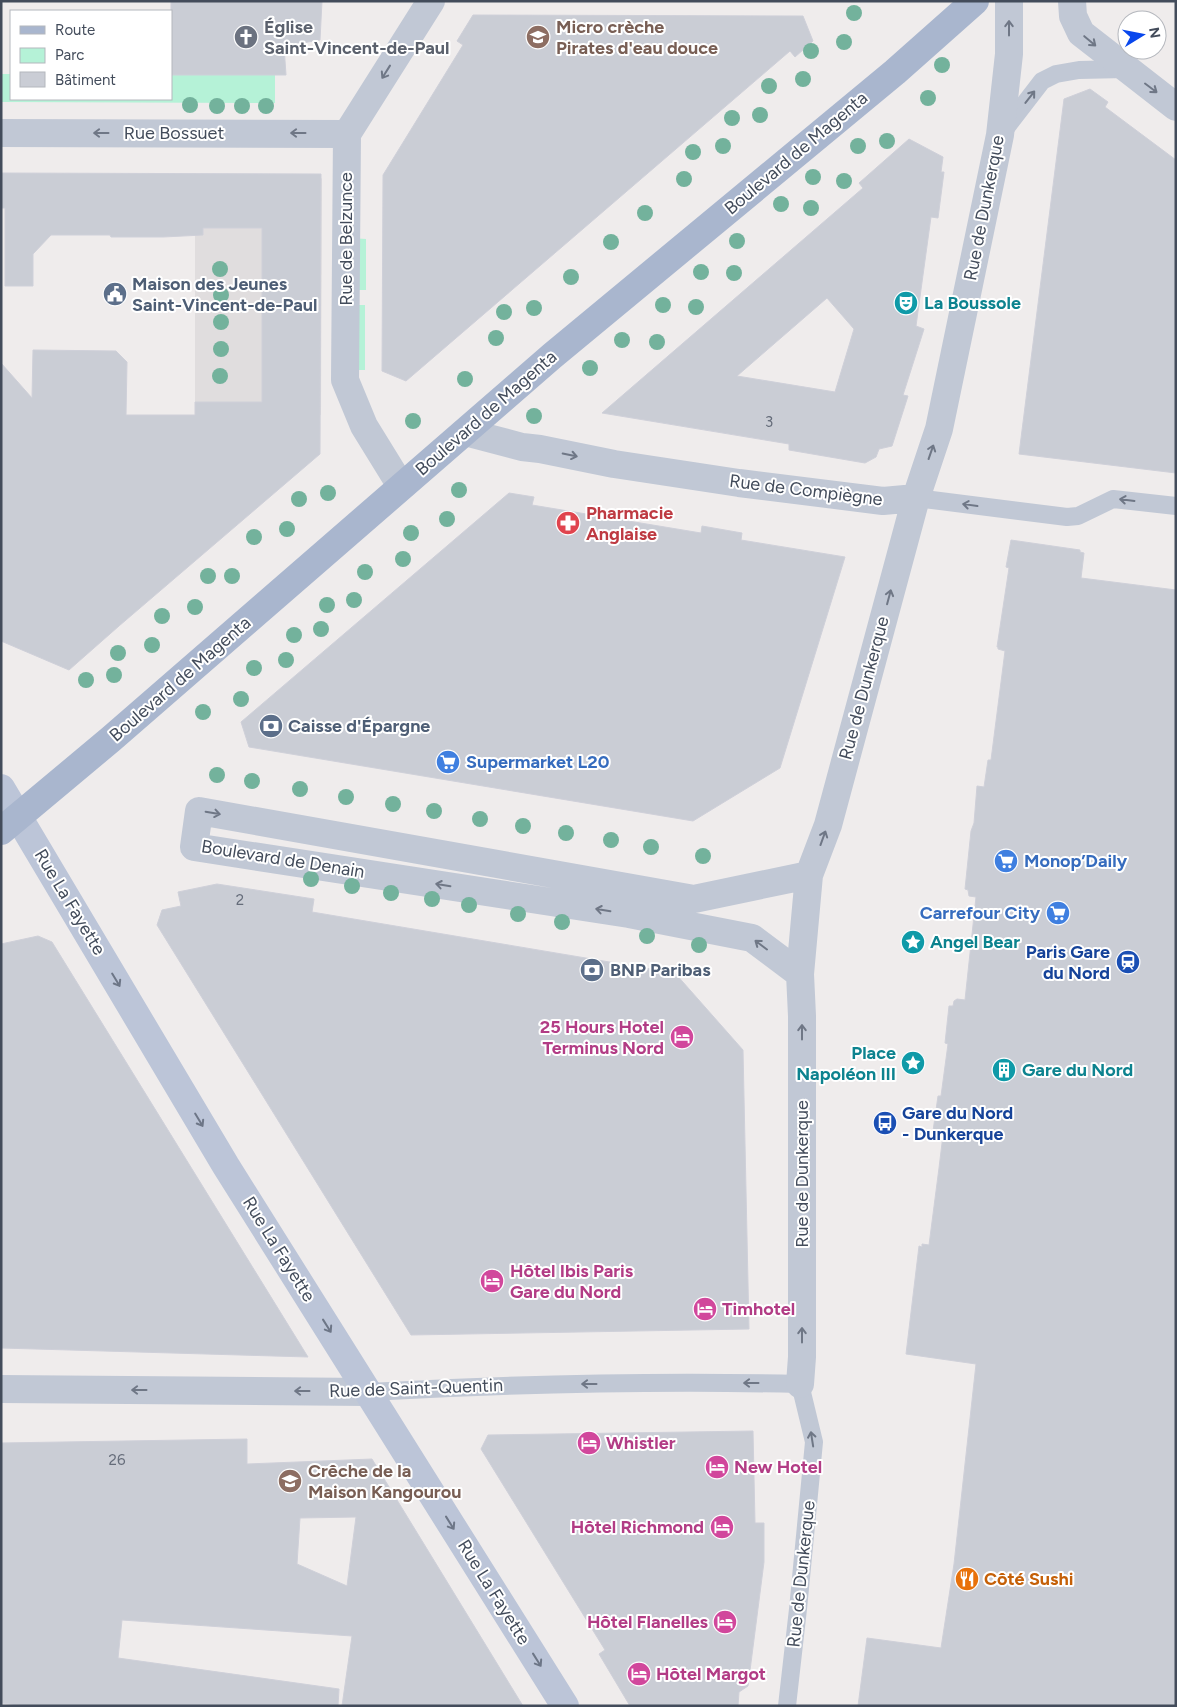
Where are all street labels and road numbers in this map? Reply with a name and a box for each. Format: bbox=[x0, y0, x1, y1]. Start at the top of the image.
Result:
street label: Boulevard de Magenta bbox=[720, 87, 872, 219]
street label: Rue Bossuet bbox=[124, 122, 224, 144]
street label: Rue de Dunkerque bbox=[959, 133, 1009, 283]
street label: Rue de Belzunce bbox=[335, 172, 357, 306]
street label: Boulevard de Magenta bbox=[411, 346, 561, 480]
street label: Rue de Compiègne bbox=[728, 470, 884, 510]
street label: Boulevard de Magenta bbox=[105, 612, 255, 746]
street label: Rue de Dunkerque bbox=[834, 614, 894, 762]
street label: Boulevard de Denain bbox=[200, 835, 366, 883]
street label: Rue La Fayette bbox=[30, 845, 110, 959]
street label: Rue de Dunkerque bbox=[791, 1100, 813, 1248]
street label: Rue La Fayette bbox=[238, 1192, 320, 1306]
street label: Rue de Saint-Quentin bbox=[329, 1374, 503, 1402]
street label: Rue de Dunkerque bbox=[782, 1499, 820, 1649]
street label: Rue La Fayette bbox=[453, 1535, 535, 1649]

